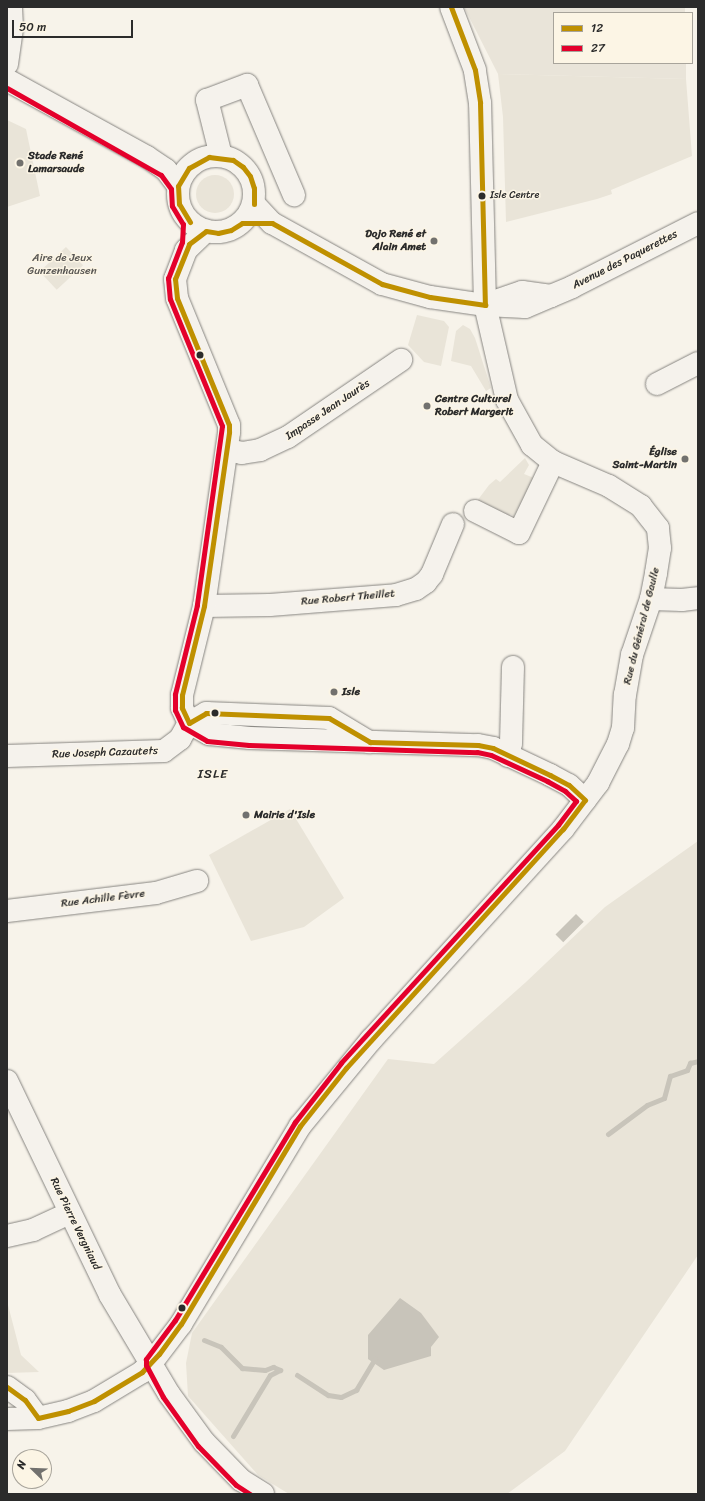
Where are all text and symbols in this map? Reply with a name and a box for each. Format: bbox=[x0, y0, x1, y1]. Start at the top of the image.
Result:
scale bar bbox=[14, 12, 135, 38]
legend bbox=[553, 12, 693, 64]
text: 50 m bbox=[19, 16, 46, 38]
text: 12 bbox=[591, 17, 603, 39]
text: 27 bbox=[591, 37, 605, 59]
place label: Stade René Lamarsaude bbox=[28, 150, 84, 176]
marker: Stade René Lamarsaude bbox=[15, 158, 25, 168]
place label: Isle Centre bbox=[490, 190, 540, 202]
marker: Isle Centre bbox=[477, 191, 487, 201]
place label: Dojo René et Alain Amet bbox=[365, 228, 426, 254]
street label: Avenue des Paquerettes bbox=[571, 228, 679, 292]
marker: Dojo René et Alain Amet bbox=[429, 236, 439, 246]
park label: Aire de Jeux Gunzenhausen bbox=[27, 252, 97, 278]
unlabelled marker bbox=[195, 350, 205, 360]
street label: Impasse Jean Jaurès bbox=[283, 377, 373, 443]
place label: Centre Culturel Robert Margerit bbox=[435, 393, 513, 419]
marker: Centre Culturel Robert Margerit bbox=[422, 401, 432, 411]
place label: Église Saint-Martin bbox=[612, 446, 677, 472]
marker: Église Saint-Martin bbox=[680, 454, 690, 464]
street label: Rue du Général de Gaulle bbox=[621, 566, 663, 686]
street label: Rue Robert Theillet bbox=[301, 587, 395, 609]
place label: Isle bbox=[342, 685, 360, 699]
marker: Isle bbox=[329, 687, 339, 697]
unlabelled marker bbox=[210, 708, 220, 718]
street label: Rue Joseph Cazautets bbox=[52, 745, 158, 761]
district label: ISLE bbox=[198, 766, 228, 782]
place label: Mairie d'Isle bbox=[254, 808, 316, 822]
marker: Mairie d'Isle bbox=[241, 810, 251, 820]
street label: Rue Achille Fèvre bbox=[60, 887, 146, 911]
street label: Rue Pierre Vergniaud bbox=[47, 1176, 103, 1272]
unlabelled marker bbox=[177, 1303, 187, 1313]
north arrow bbox=[12, 1449, 52, 1489]
text: N bbox=[11, 1457, 32, 1472]

